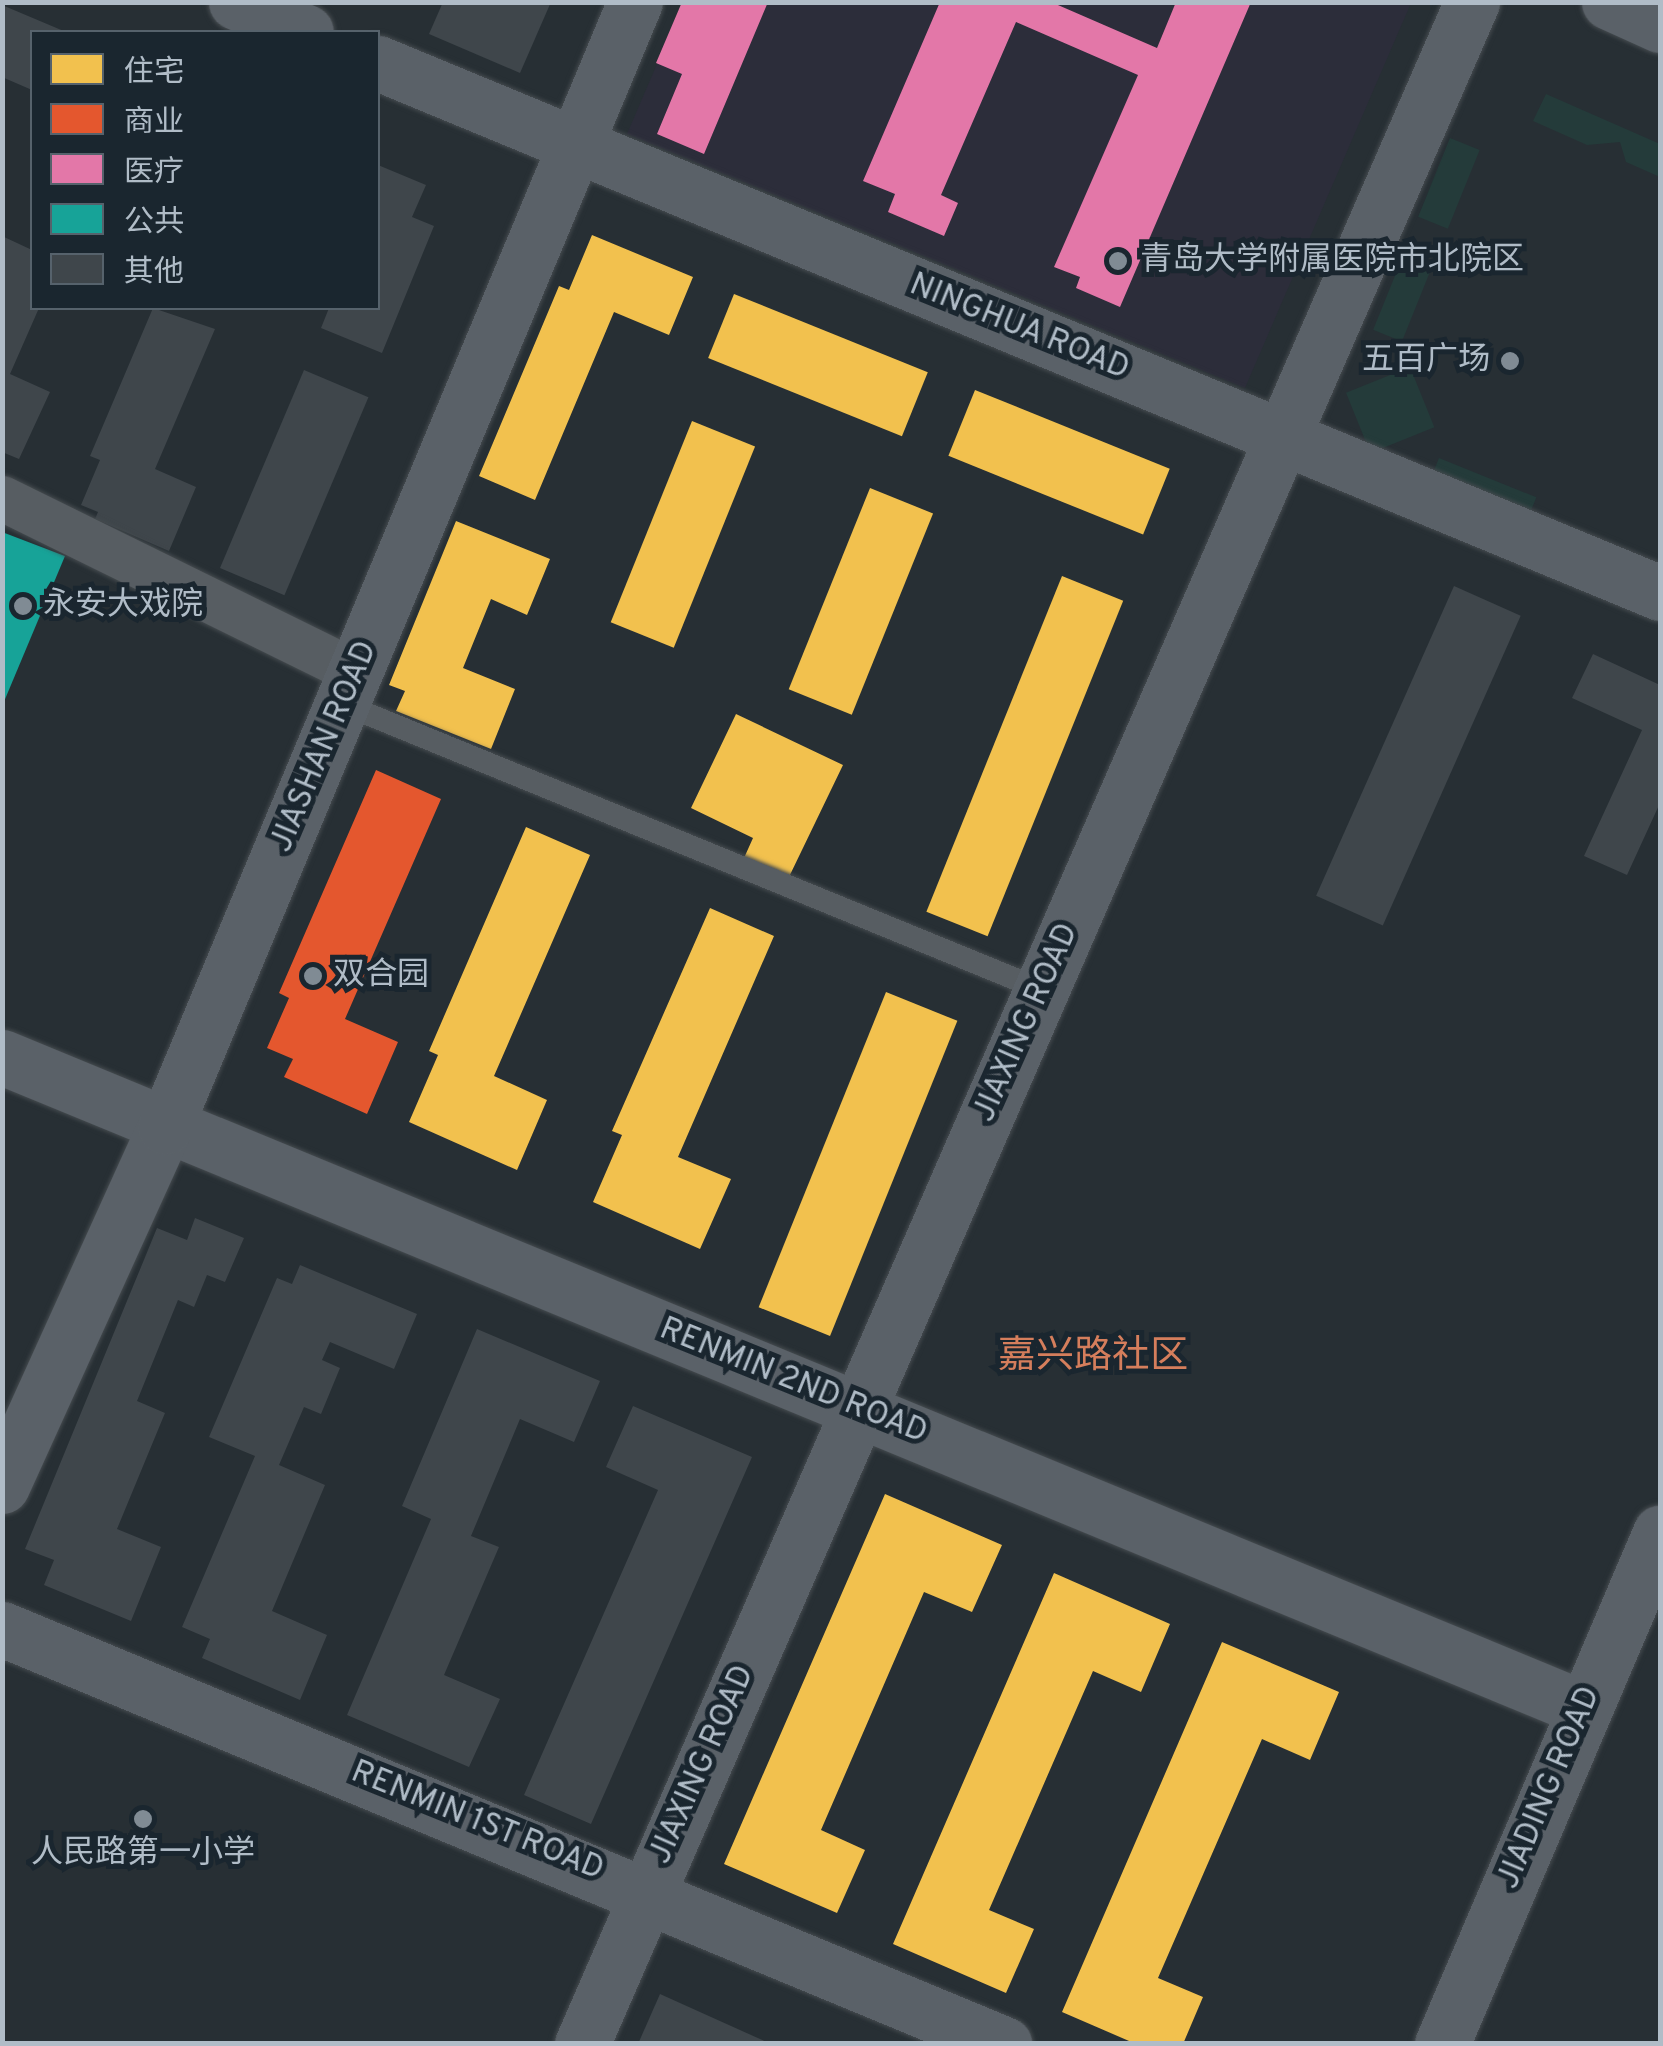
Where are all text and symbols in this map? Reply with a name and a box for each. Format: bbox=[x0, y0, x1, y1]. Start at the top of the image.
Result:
legend bbox=[30, 30, 380, 310]
text: 住宅 bbox=[124, 55, 184, 92]
text: 商业 bbox=[124, 105, 184, 142]
text: 医疗 bbox=[124, 155, 184, 192]
text: 公共 bbox=[124, 205, 184, 242]
place label: 青岛大学附属医院市北院区 bbox=[1140, 242, 1524, 280]
marker: 青岛大学附属医院市北院区 bbox=[1105, 248, 1131, 274]
text: 其他 bbox=[124, 255, 184, 292]
street label: NINGHUA ROAD bbox=[903, 266, 1135, 390]
place label: 五百广场 bbox=[1362, 342, 1490, 380]
marker: 五百广场 bbox=[1499, 350, 1521, 372]
place label: 永安大戏院 bbox=[43, 587, 203, 625]
marker: 永安大戏院 bbox=[12, 595, 34, 617]
street label: JIASHAN ROAD bbox=[263, 636, 387, 858]
street label: JIAXING ROAD bbox=[966, 918, 1088, 1128]
place label: 双合园 bbox=[333, 957, 429, 995]
marker: 双合园 bbox=[302, 965, 324, 987]
street label: RENMIN 2ND ROAD bbox=[654, 1311, 932, 1453]
district label: 嘉兴路社区 bbox=[998, 1335, 1188, 1381]
street label: JIAXING ROAD bbox=[642, 1660, 764, 1870]
street label: JIADING ROAD bbox=[1490, 1681, 1610, 1895]
street label: RENMIN 1ST ROAD bbox=[345, 1754, 609, 1890]
marker: 人民路第一小学 bbox=[132, 1808, 154, 1830]
place label: 人民路第一小学 bbox=[31, 1835, 255, 1873]

